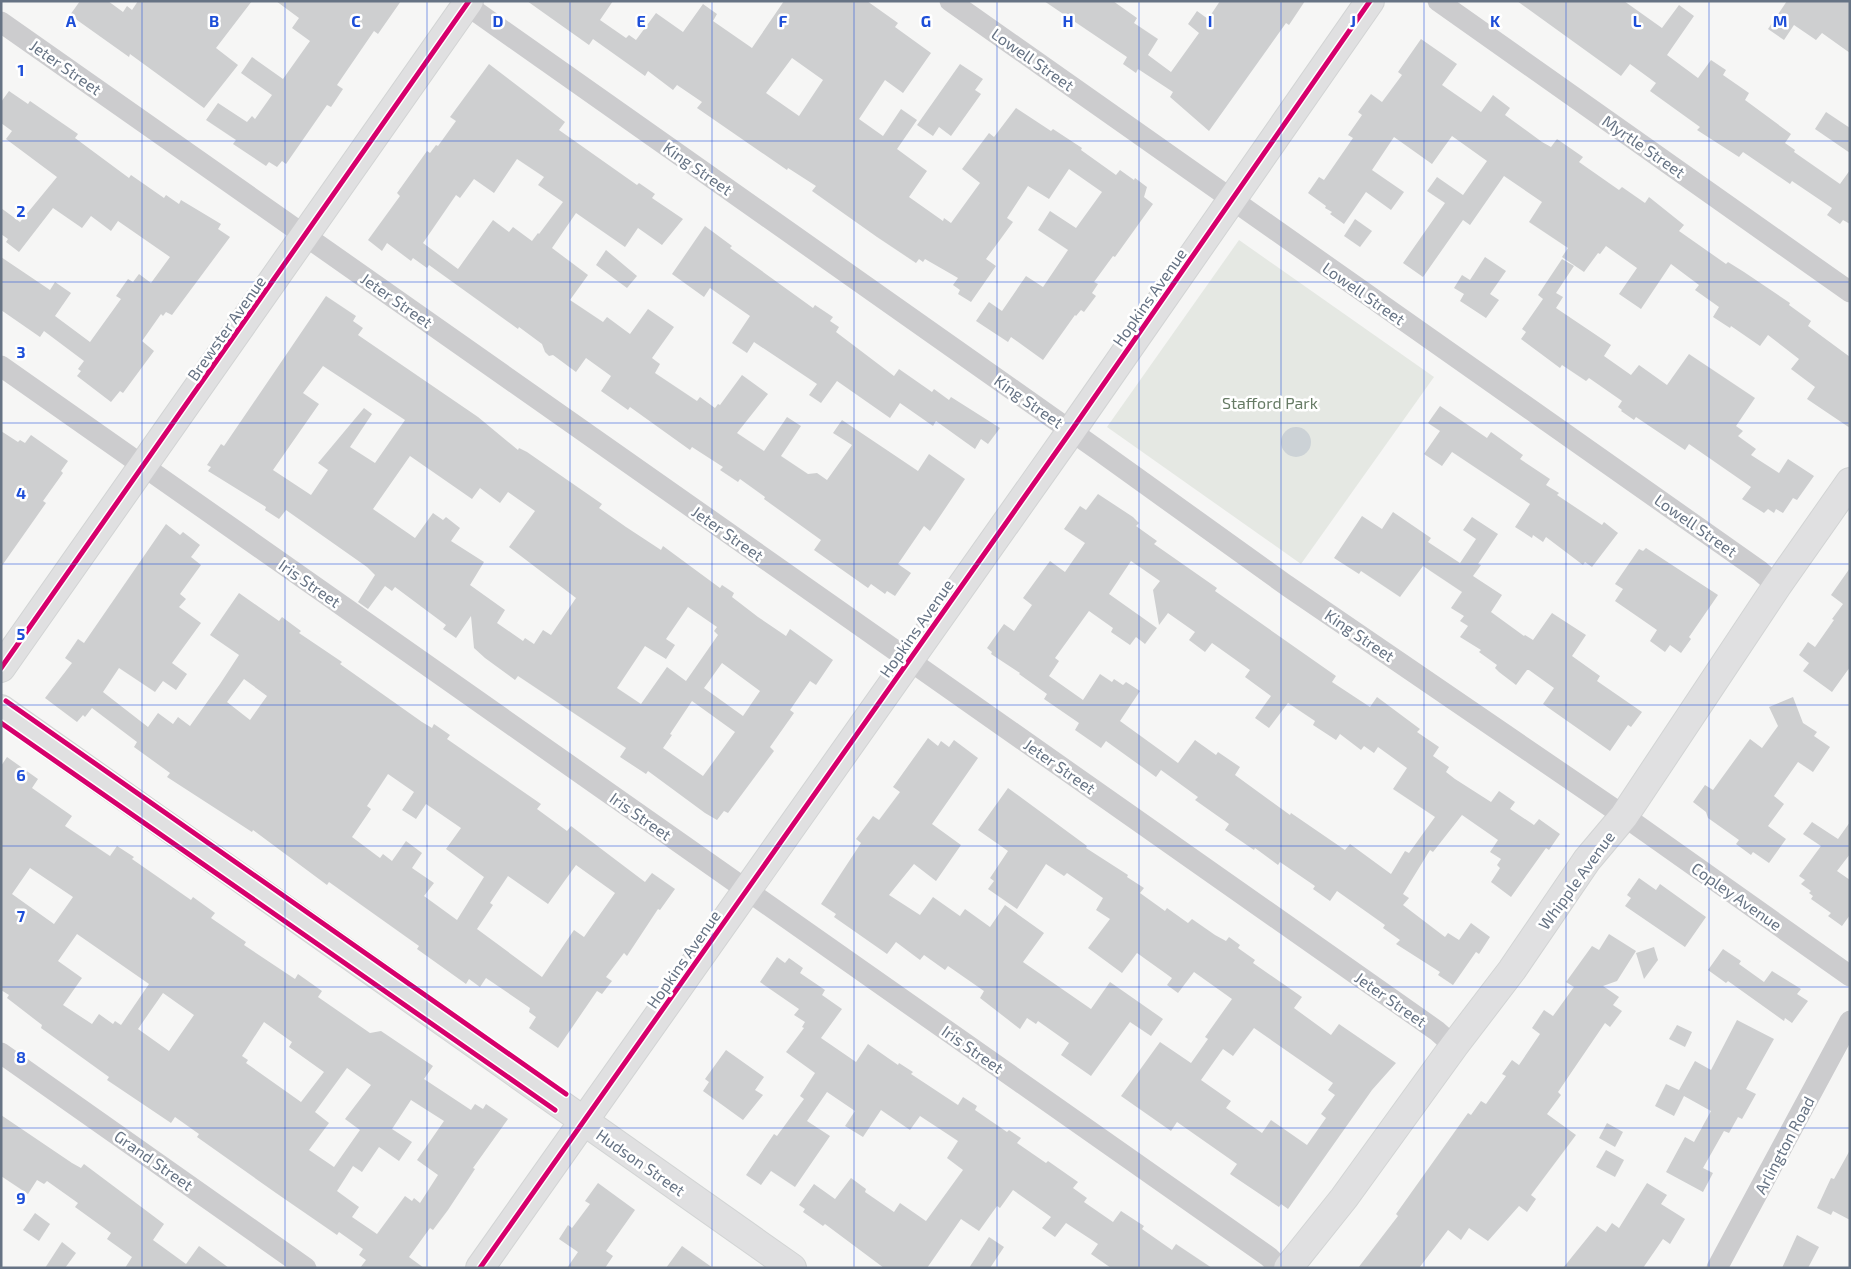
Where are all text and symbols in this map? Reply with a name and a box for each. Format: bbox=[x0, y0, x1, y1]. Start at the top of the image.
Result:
text: A bbox=[66, 11, 77, 30]
text: B bbox=[209, 11, 219, 30]
text: C bbox=[351, 11, 361, 30]
text: D bbox=[493, 11, 504, 30]
text: E bbox=[636, 11, 646, 30]
text: F bbox=[779, 11, 788, 30]
text: G bbox=[921, 11, 931, 30]
text: H bbox=[1062, 11, 1074, 30]
text: I bbox=[1208, 11, 1212, 30]
text: J bbox=[1350, 11, 1356, 30]
text: K bbox=[1490, 11, 1501, 30]
text: L bbox=[1633, 11, 1642, 30]
text: M bbox=[1773, 11, 1787, 30]
street label: Lowell Street bbox=[988, 24, 1078, 94]
street label: Jeter Street bbox=[27, 35, 105, 99]
text: 1 bbox=[18, 60, 24, 79]
street label: Myrtle Street bbox=[1599, 111, 1689, 181]
street label: King Street bbox=[660, 137, 736, 199]
text: 2 bbox=[16, 201, 26, 220]
street label: Hopkins Avenue bbox=[1108, 244, 1190, 350]
street label: Lowell Street bbox=[1319, 258, 1409, 328]
street label: Jeter Street bbox=[358, 268, 436, 332]
street label: Brewster Avenue bbox=[183, 272, 269, 384]
text: 3 bbox=[16, 342, 26, 361]
street label: King Street bbox=[991, 370, 1067, 432]
park label: Stafford Park bbox=[1222, 393, 1318, 412]
text: 4 bbox=[16, 483, 26, 502]
street label: Lowell Street bbox=[1651, 490, 1741, 560]
street label: Jeter Street bbox=[689, 501, 767, 565]
street label: Iris Street bbox=[276, 555, 344, 611]
street label: Hopkins Avenue bbox=[875, 575, 957, 681]
street label: King Street bbox=[1322, 605, 1398, 665]
text: 5 bbox=[17, 624, 26, 643]
street label: Jeter Street bbox=[1021, 734, 1099, 798]
text: 6 bbox=[16, 765, 26, 784]
street label: Iris Street bbox=[607, 788, 675, 844]
street label: Whipple Avenue bbox=[1534, 827, 1618, 933]
street label: Copley Avenue bbox=[1688, 858, 1786, 934]
text: 7 bbox=[17, 906, 26, 925]
street label: Hopkins Avenue bbox=[642, 906, 724, 1012]
street label: Jeter Street bbox=[1352, 967, 1430, 1031]
street label: Iris Street bbox=[939, 1021, 1007, 1077]
text: 8 bbox=[16, 1047, 26, 1066]
street label: Arlington Road bbox=[1750, 1093, 1818, 1197]
street label: Hudson Street bbox=[593, 1125, 689, 1199]
street label: Grand Street bbox=[111, 1126, 197, 1194]
text: 9 bbox=[16, 1188, 26, 1207]

